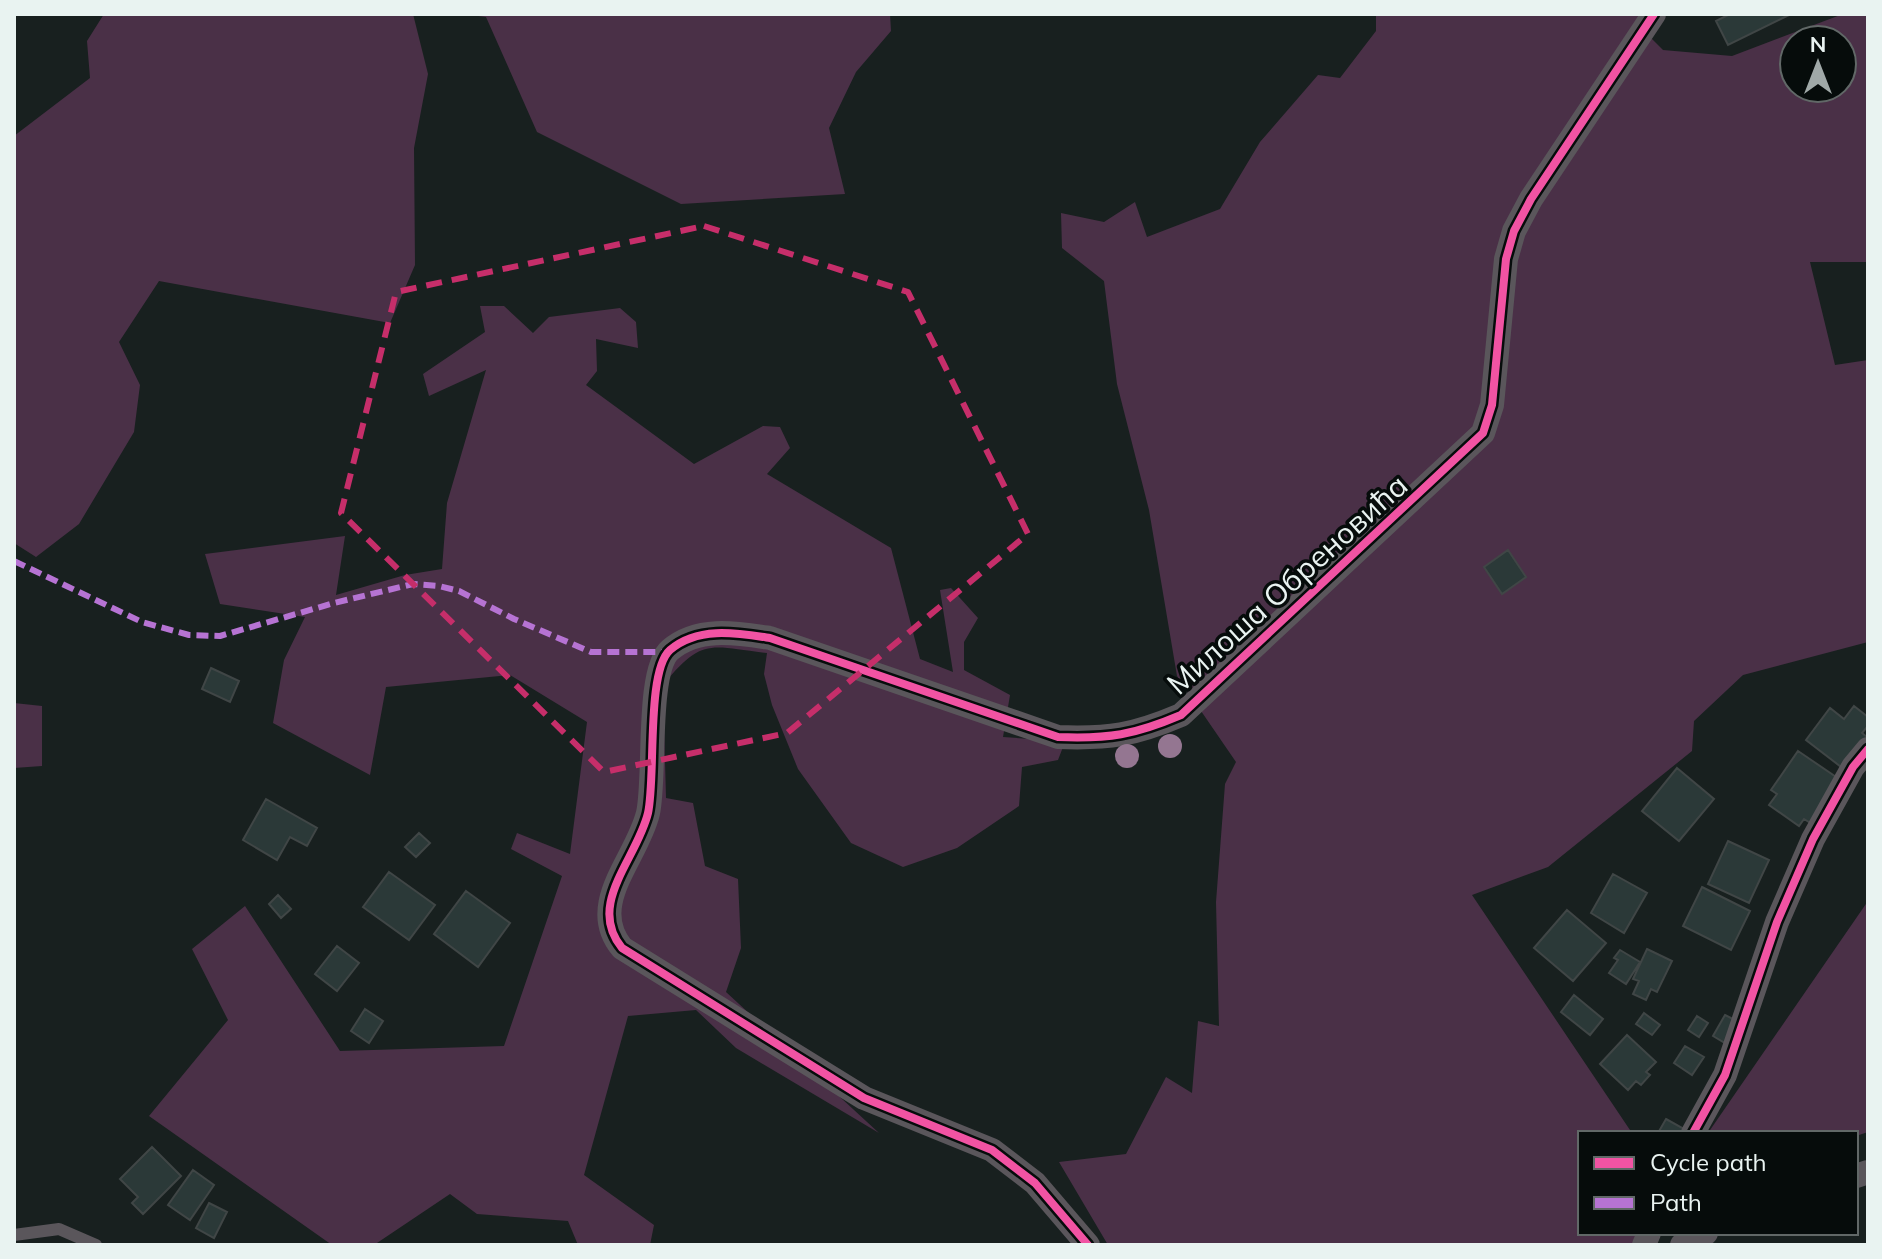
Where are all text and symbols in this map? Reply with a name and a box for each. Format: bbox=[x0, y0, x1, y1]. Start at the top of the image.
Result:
north arrow bbox=[1778, 24, 1858, 104]
text: N bbox=[1810, 30, 1826, 58]
street label: Милоша Обреновића bbox=[1159, 466, 1415, 702]
legend bbox=[1578, 1131, 1858, 1235]
text: Cycle path bbox=[1650, 1147, 1767, 1177]
text: Path bbox=[1650, 1187, 1702, 1217]

